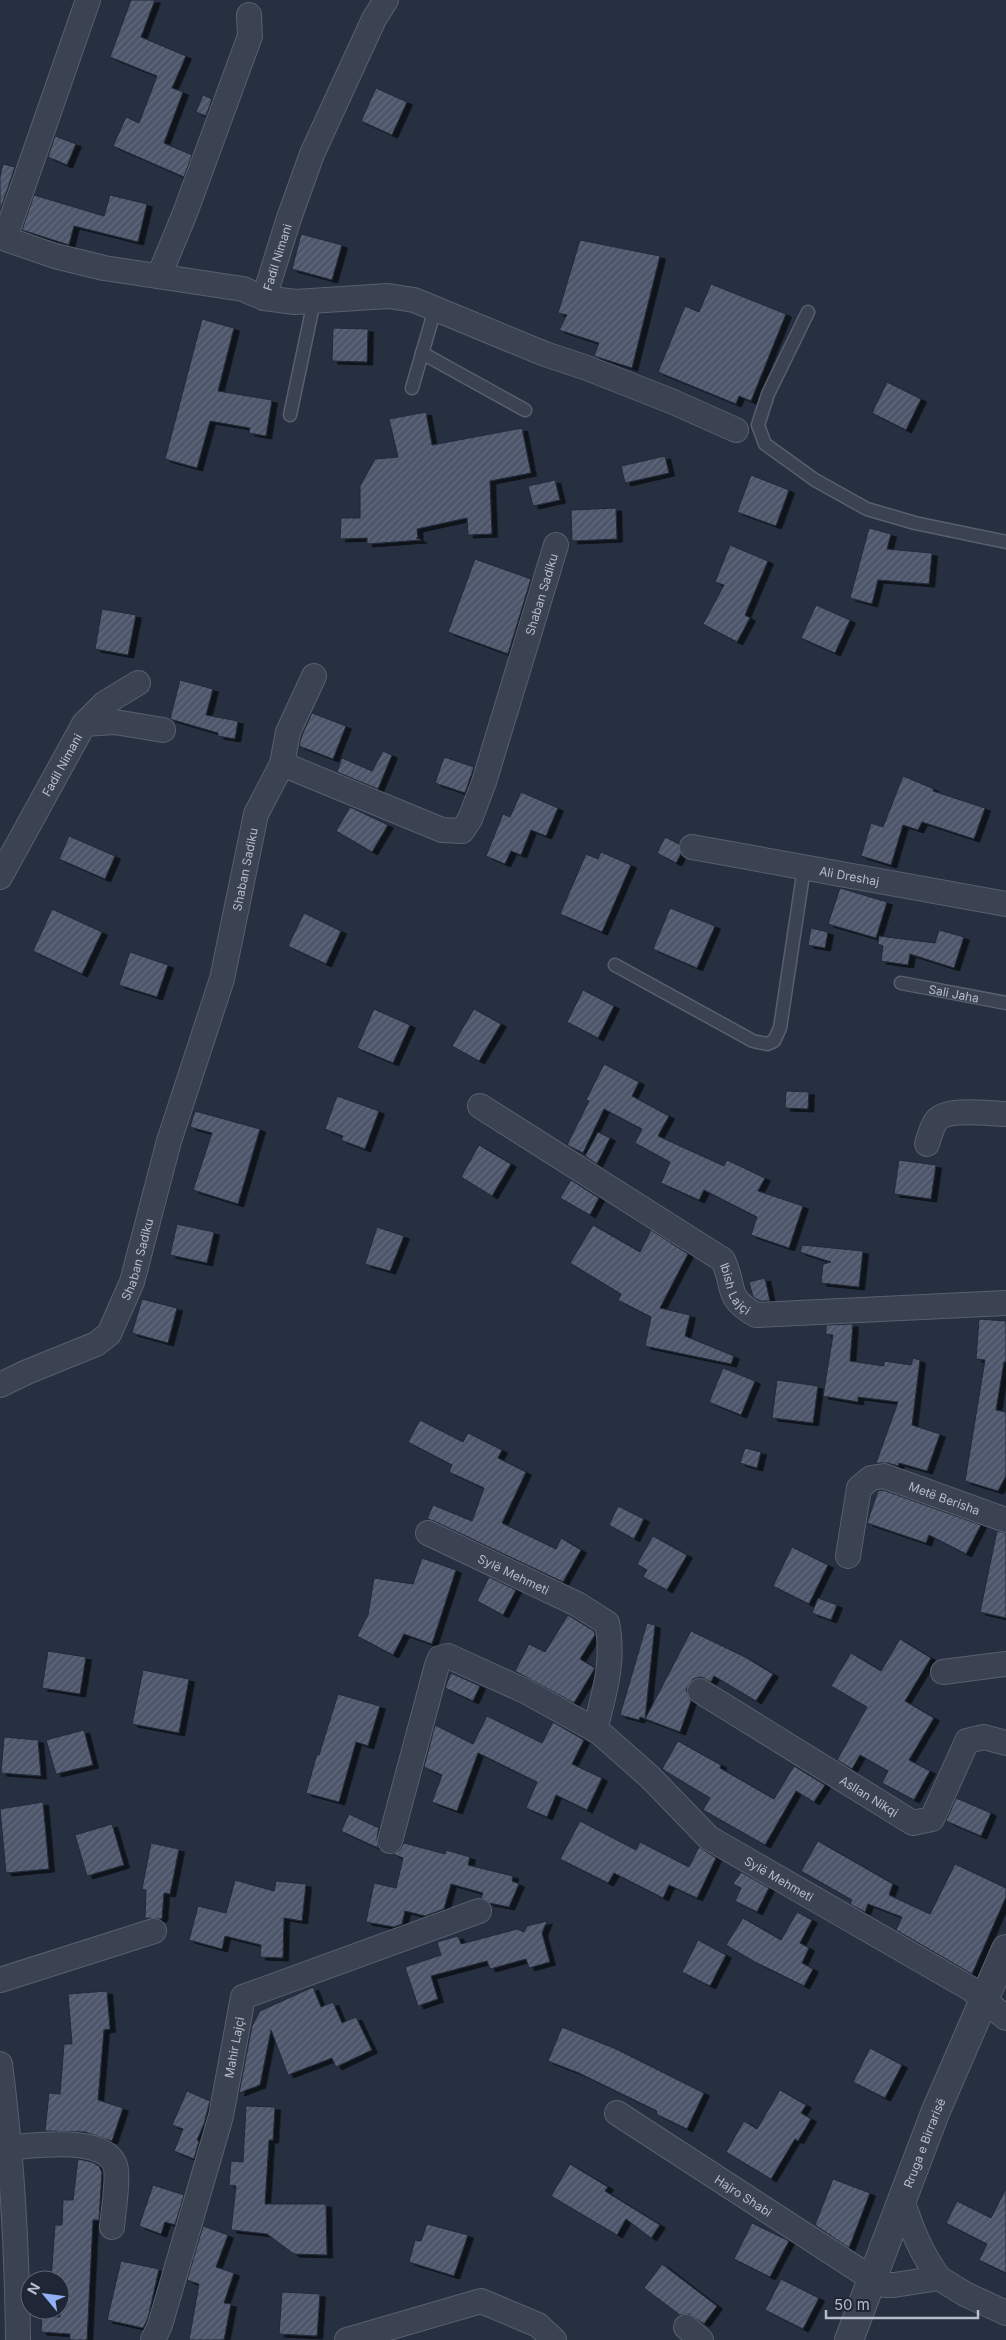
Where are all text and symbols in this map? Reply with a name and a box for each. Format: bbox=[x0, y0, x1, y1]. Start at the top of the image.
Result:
street label: Fadil Nimani bbox=[259, 222, 294, 292]
street label: Shaban Sadiku bbox=[522, 552, 561, 637]
street label: Fadil Nimani bbox=[38, 731, 85, 799]
street label: Shaban Sadiku bbox=[229, 826, 261, 912]
street label: Ali Dreshaj bbox=[818, 863, 881, 888]
street label: Sali Jaha bbox=[928, 981, 981, 1005]
street label: Shaban Sadiku bbox=[117, 1217, 156, 1302]
street label: Ibish Lajçi bbox=[717, 1260, 754, 1317]
street label: Metë Berisha bbox=[907, 1478, 982, 1518]
street label: Sylë Mehmeti bbox=[476, 1551, 552, 1597]
street label: Asllan Nikqi bbox=[837, 1772, 901, 1820]
street label: Sylë Mehmeti bbox=[742, 1853, 816, 1904]
street label: Mahir Lajçi bbox=[221, 2016, 247, 2079]
street label: Rruga e Birrarisë bbox=[900, 2096, 948, 2190]
street label: Hajro Shabi bbox=[712, 2171, 775, 2219]
north arrow bbox=[20, 2270, 70, 2320]
text: N bbox=[23, 2280, 43, 2297]
scale bar bbox=[826, 2288, 978, 2320]
text: 50 m bbox=[834, 2295, 870, 2314]

